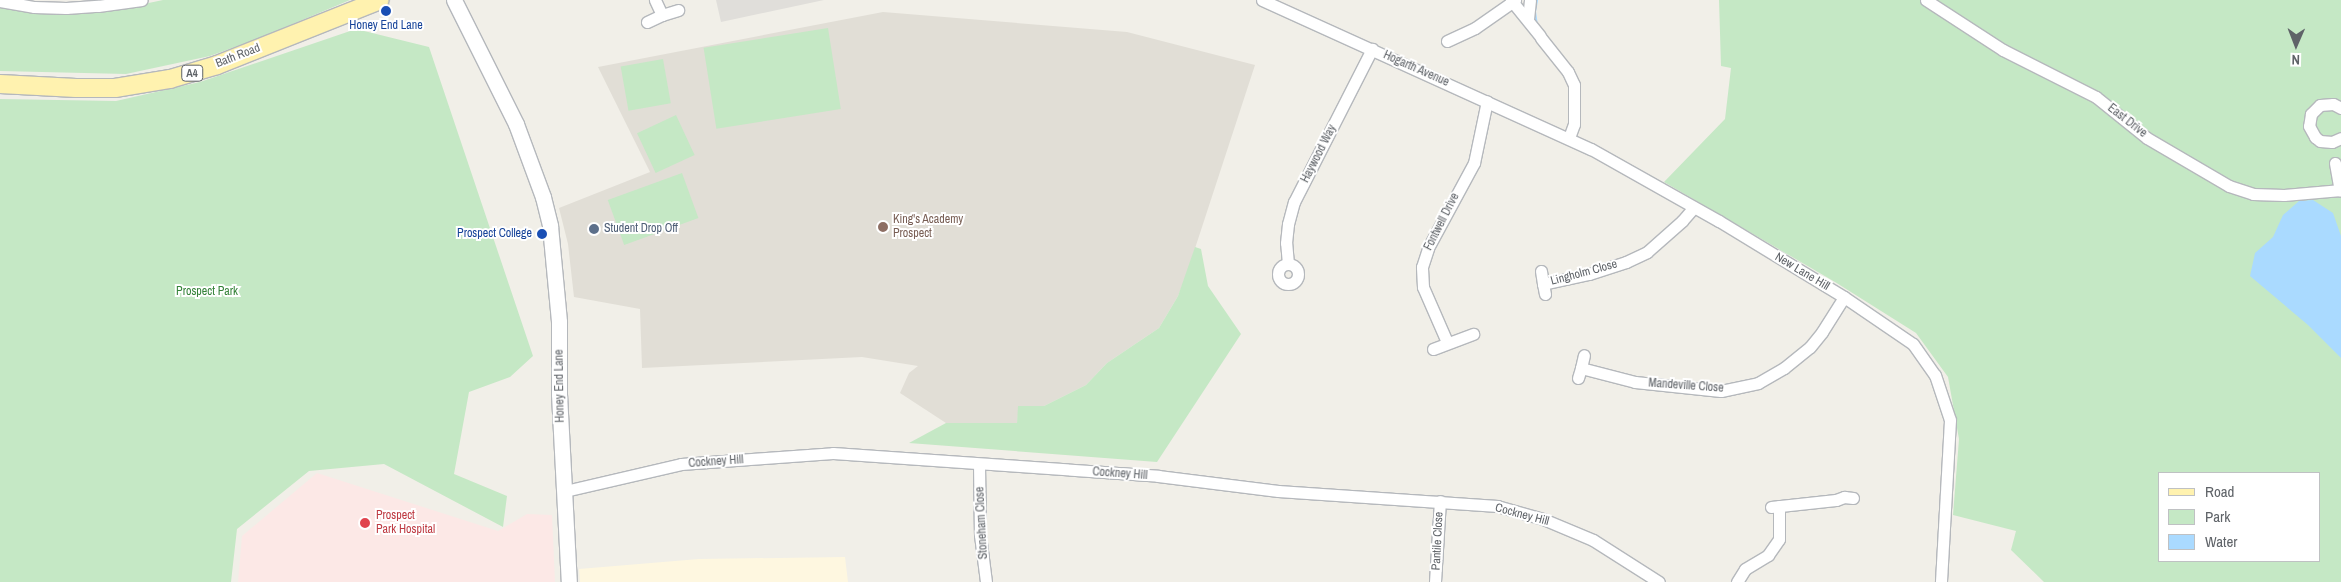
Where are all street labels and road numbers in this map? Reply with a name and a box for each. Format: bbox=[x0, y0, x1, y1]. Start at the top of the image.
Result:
street label: Bath Road bbox=[214, 41, 262, 71]
street label: Hogarth Avenue bbox=[1381, 48, 1451, 90]
road number: A4 bbox=[181, 64, 203, 82]
street label: East Drive bbox=[2104, 101, 2150, 141]
street label: Haywood Way bbox=[1298, 123, 1340, 185]
street label: Fontwell Drive bbox=[1421, 191, 1463, 253]
street label: New Lane Hill bbox=[1772, 250, 1832, 294]
street label: Lingholm Close bbox=[1549, 257, 1619, 289]
street label: Honey End Lane bbox=[552, 349, 568, 423]
street label: Mandeville Close bbox=[1648, 376, 1724, 396]
street label: Cockney Hill bbox=[688, 453, 744, 471]
street label: Cockney Hill bbox=[1092, 465, 1148, 483]
street label: Stoneham Close bbox=[973, 486, 991, 560]
street label: Cockney Hill bbox=[1493, 501, 1551, 529]
street label: Pantile Close bbox=[1429, 511, 1447, 571]

